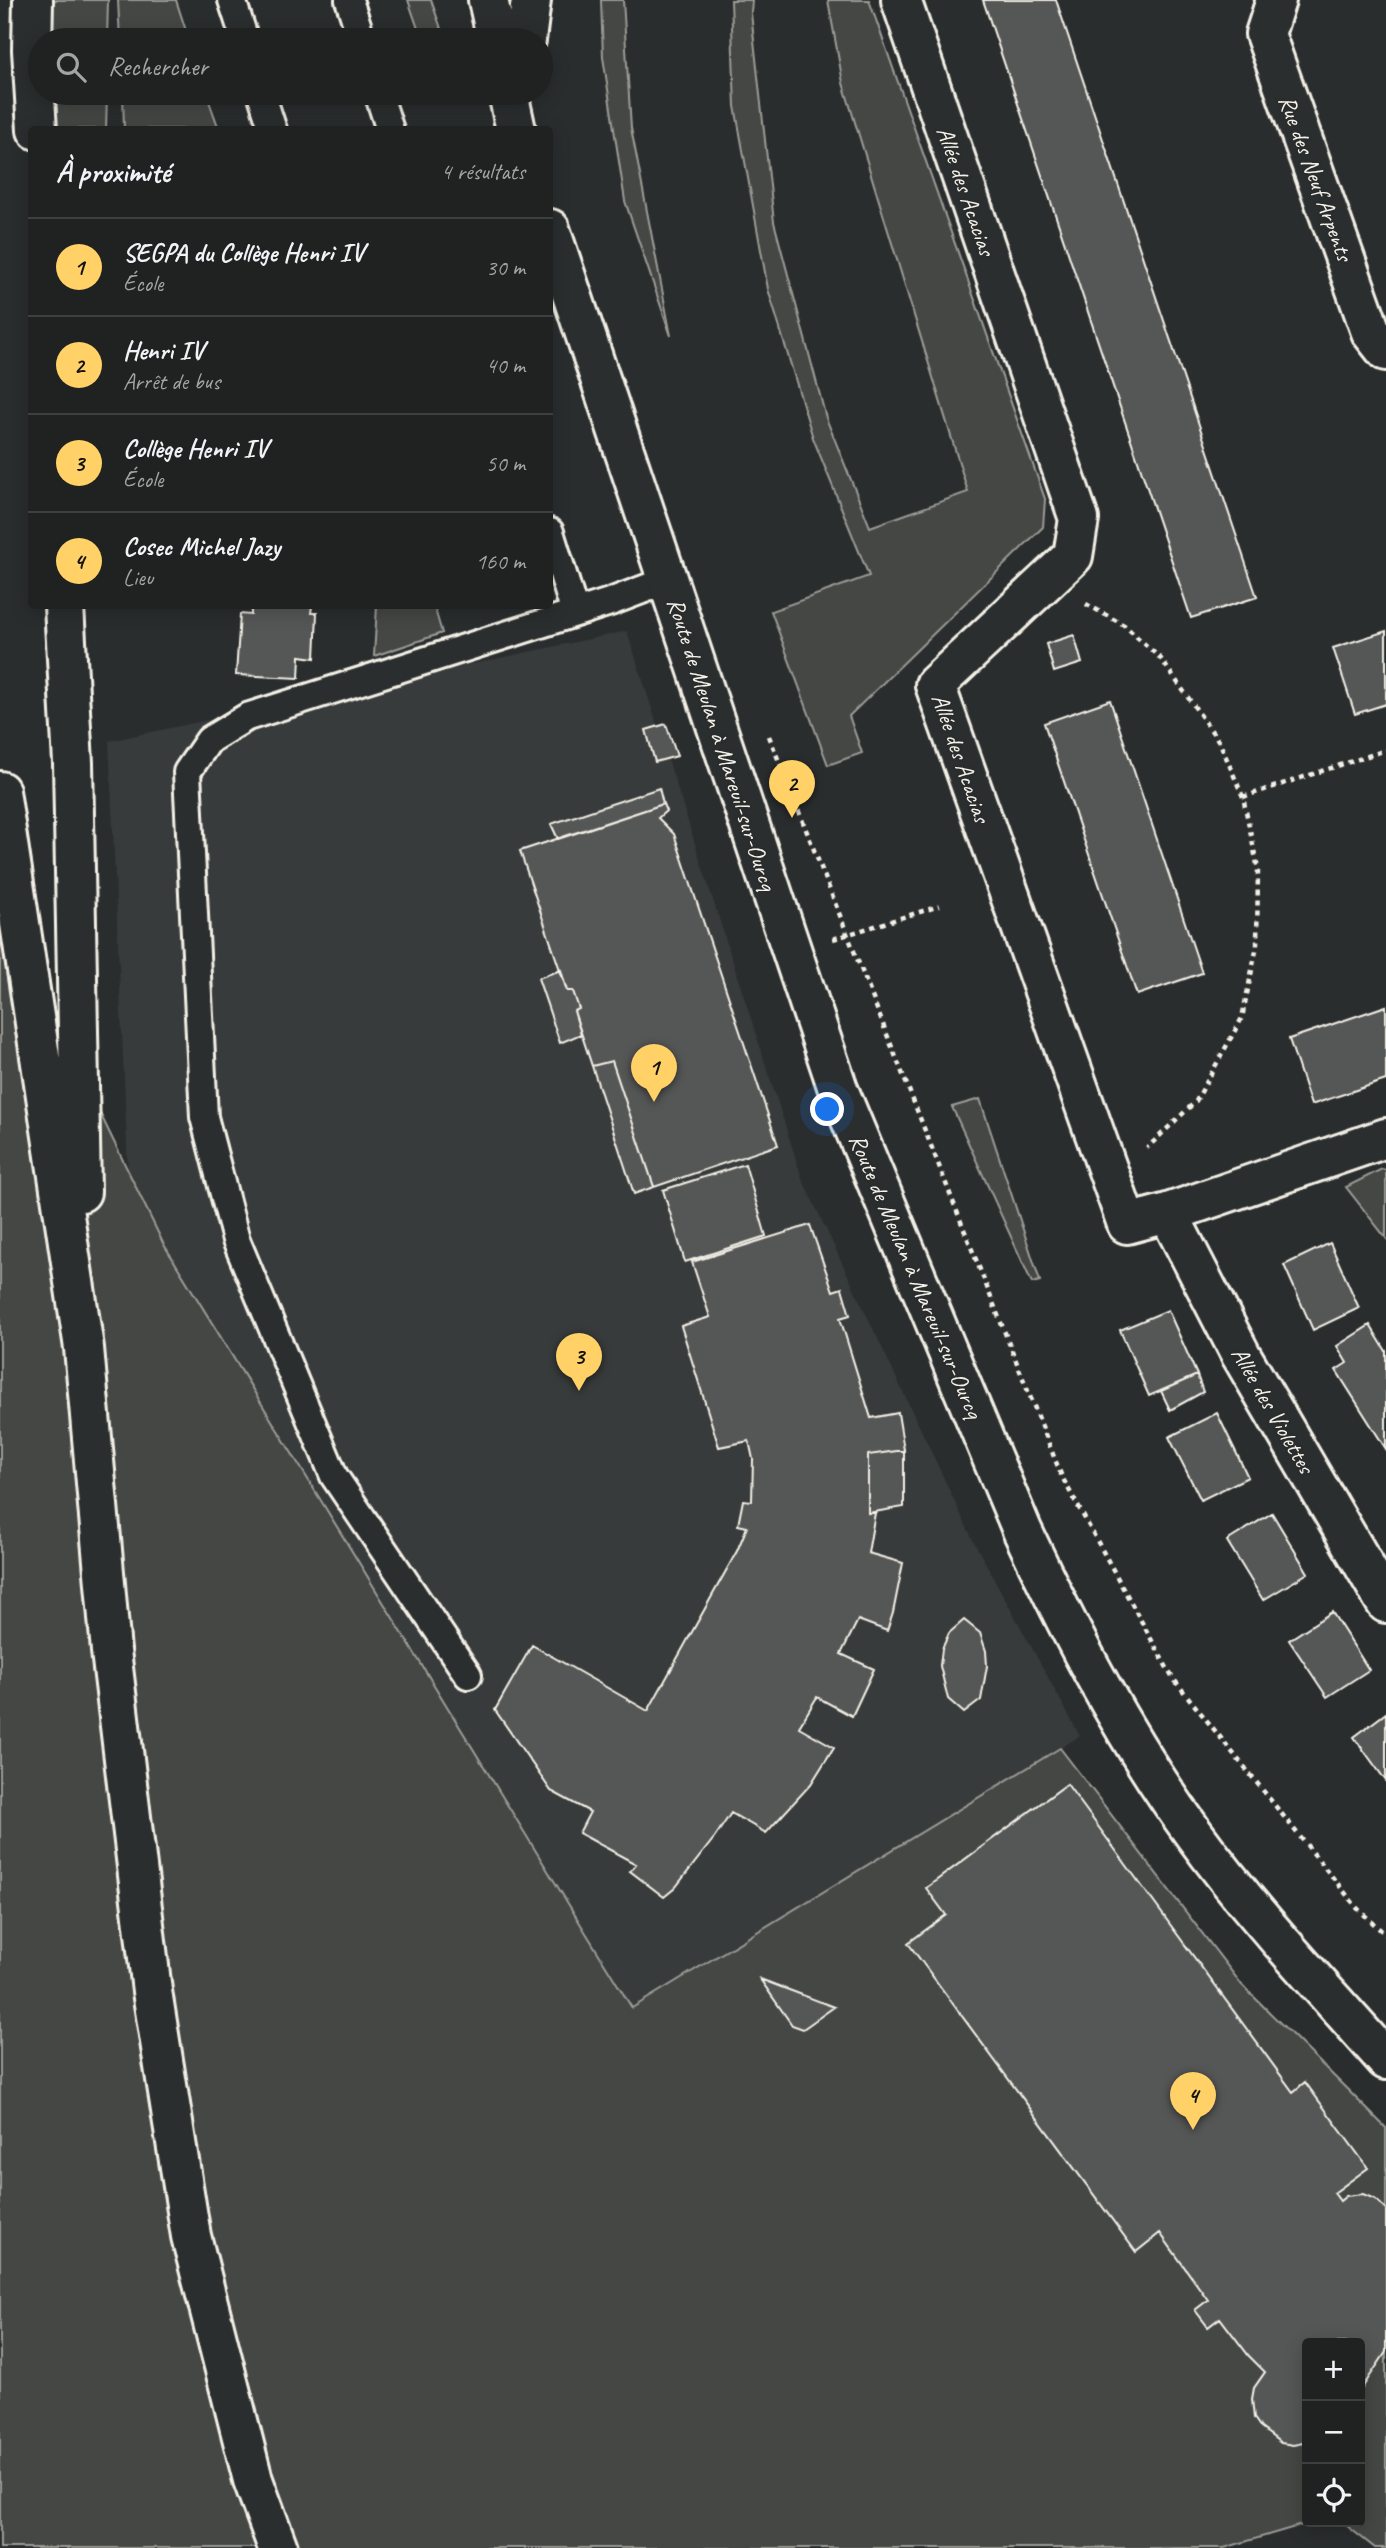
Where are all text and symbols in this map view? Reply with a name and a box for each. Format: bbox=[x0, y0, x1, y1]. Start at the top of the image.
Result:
search box bbox=[28, 28, 553, 105]
icon: search bbox=[52, 48, 90, 86]
text: Rechercher bbox=[108, 50, 208, 83]
street label: Rue des Neuf Arpents bbox=[1272, 91, 1361, 267]
street label: Allée des Acacias bbox=[930, 123, 1003, 261]
text: À proximité bbox=[56, 153, 170, 191]
text: 4 résultats bbox=[441, 157, 525, 186]
text: SEGPA du Collège Henri IV bbox=[123, 236, 364, 269]
text: 1 bbox=[74, 253, 84, 282]
text: 30 m bbox=[486, 253, 525, 282]
text: École bbox=[123, 269, 163, 298]
text: Henri IV bbox=[123, 334, 203, 367]
text: 2 bbox=[74, 351, 84, 380]
text: 40 m bbox=[486, 351, 525, 380]
text: Arrêt de bus bbox=[123, 367, 220, 396]
text: Collège Henri IV bbox=[123, 432, 267, 465]
text: 3 bbox=[74, 449, 84, 478]
text: 50 m bbox=[486, 449, 525, 478]
text: École bbox=[123, 465, 163, 494]
text: Cosec Michel Jazy bbox=[123, 530, 280, 563]
text: 4 bbox=[74, 547, 84, 576]
text: 160 m bbox=[476, 547, 525, 576]
text: Lieu bbox=[123, 563, 153, 592]
street label: Route de Meulan à Mareuil-sur-Ourcq bbox=[660, 594, 784, 896]
street label: Allée des Acacias bbox=[925, 690, 998, 828]
pin: 2 bbox=[769, 760, 815, 818]
pin: 1 bbox=[631, 1044, 677, 1102]
your location bbox=[810, 1092, 844, 1126]
street label: Route de Meulan à Mareuil-sur-Ourcq bbox=[842, 1129, 990, 1424]
pin: 3 bbox=[556, 1333, 602, 1391]
street label: Allée des Violettes bbox=[1225, 1341, 1322, 1480]
pin: 4 bbox=[1170, 2072, 1216, 2130]
map controls bbox=[1302, 2338, 1365, 2527]
button: + bbox=[1302, 2338, 1365, 2401]
button: − bbox=[1302, 2401, 1365, 2464]
button: locate bbox=[1302, 2464, 1365, 2527]

